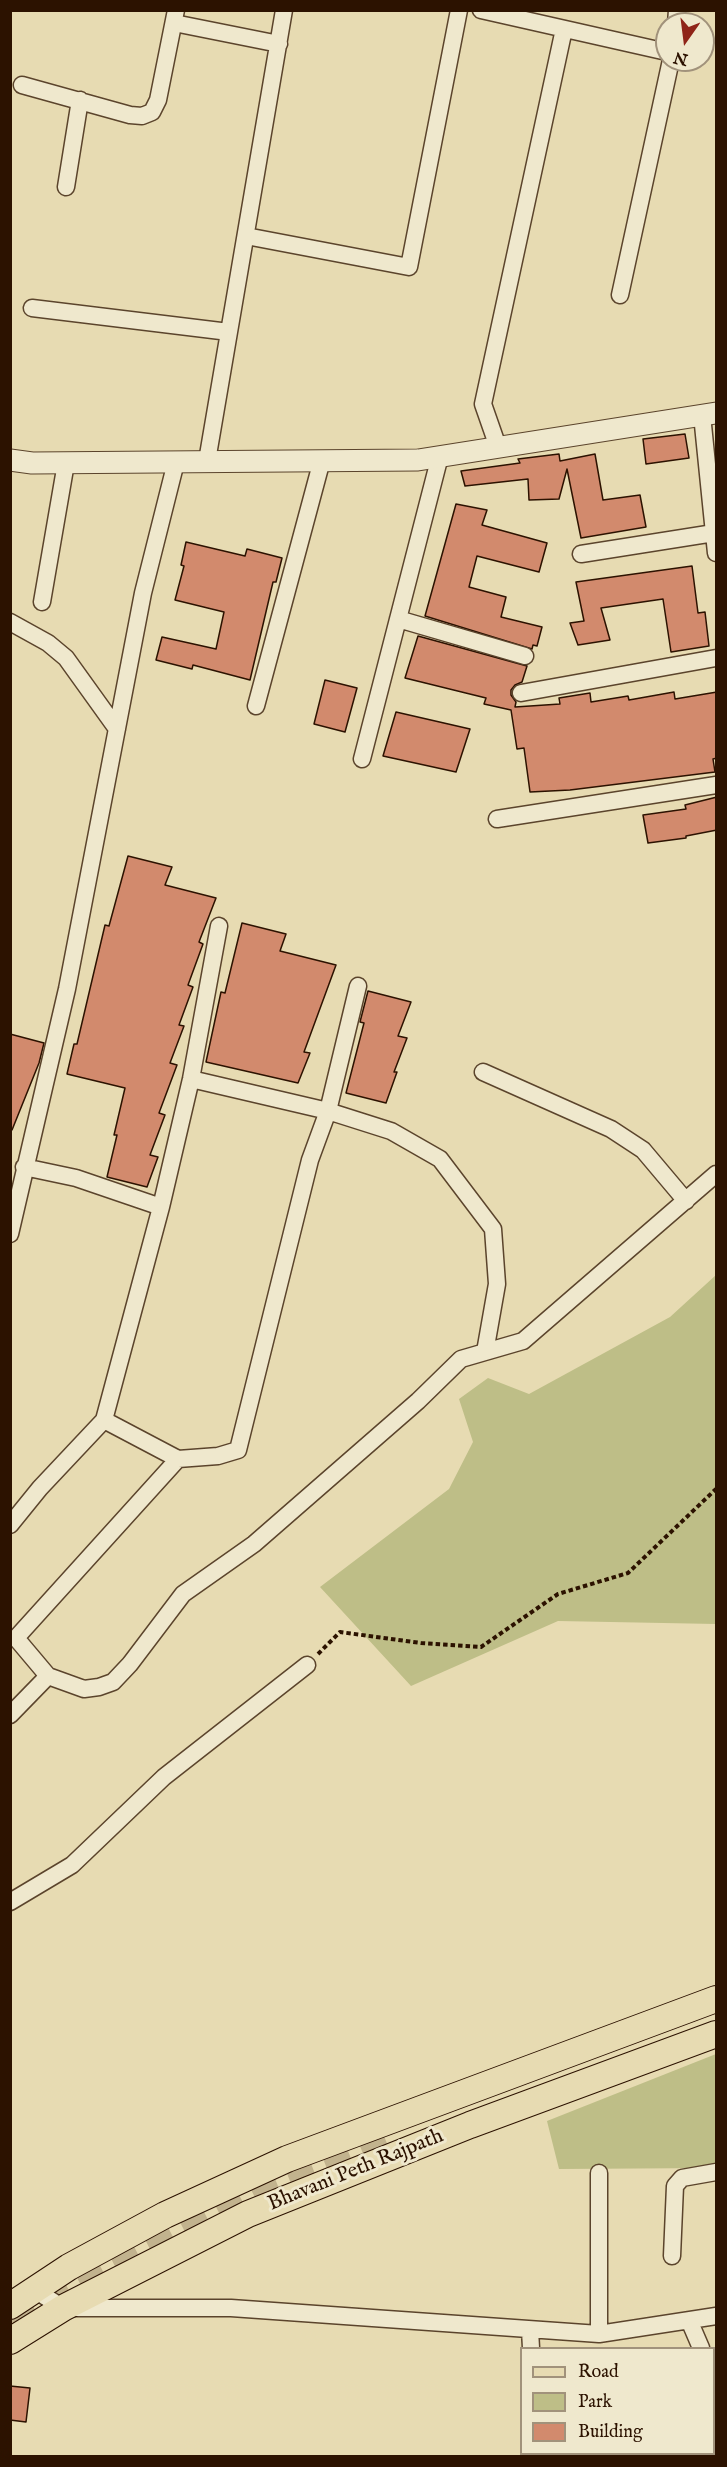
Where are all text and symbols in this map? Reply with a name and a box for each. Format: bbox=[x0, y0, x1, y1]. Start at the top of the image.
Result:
north arrow bbox=[655, 12, 715, 72]
text: N bbox=[672, 46, 690, 69]
street label: Bhavani Peth Rajpath bbox=[265, 2124, 447, 2218]
legend bbox=[520, 2347, 715, 2455]
text: Road bbox=[578, 2361, 619, 2384]
text: Park bbox=[578, 2391, 612, 2414]
text: Building bbox=[578, 2421, 643, 2444]

